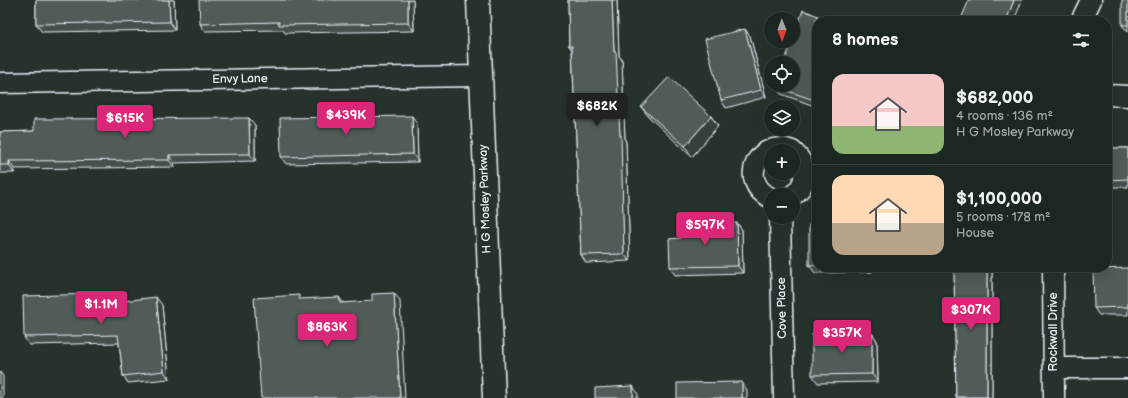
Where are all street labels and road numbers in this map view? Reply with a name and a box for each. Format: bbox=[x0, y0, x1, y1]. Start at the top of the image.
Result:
street label: Envy Lane bbox=[212, 71, 268, 87]
street label: H G Mosley Parkway bbox=[476, 144, 494, 254]
street label: Cove Place bbox=[774, 277, 790, 339]
street label: Rockwall Drive bbox=[1046, 292, 1061, 372]

